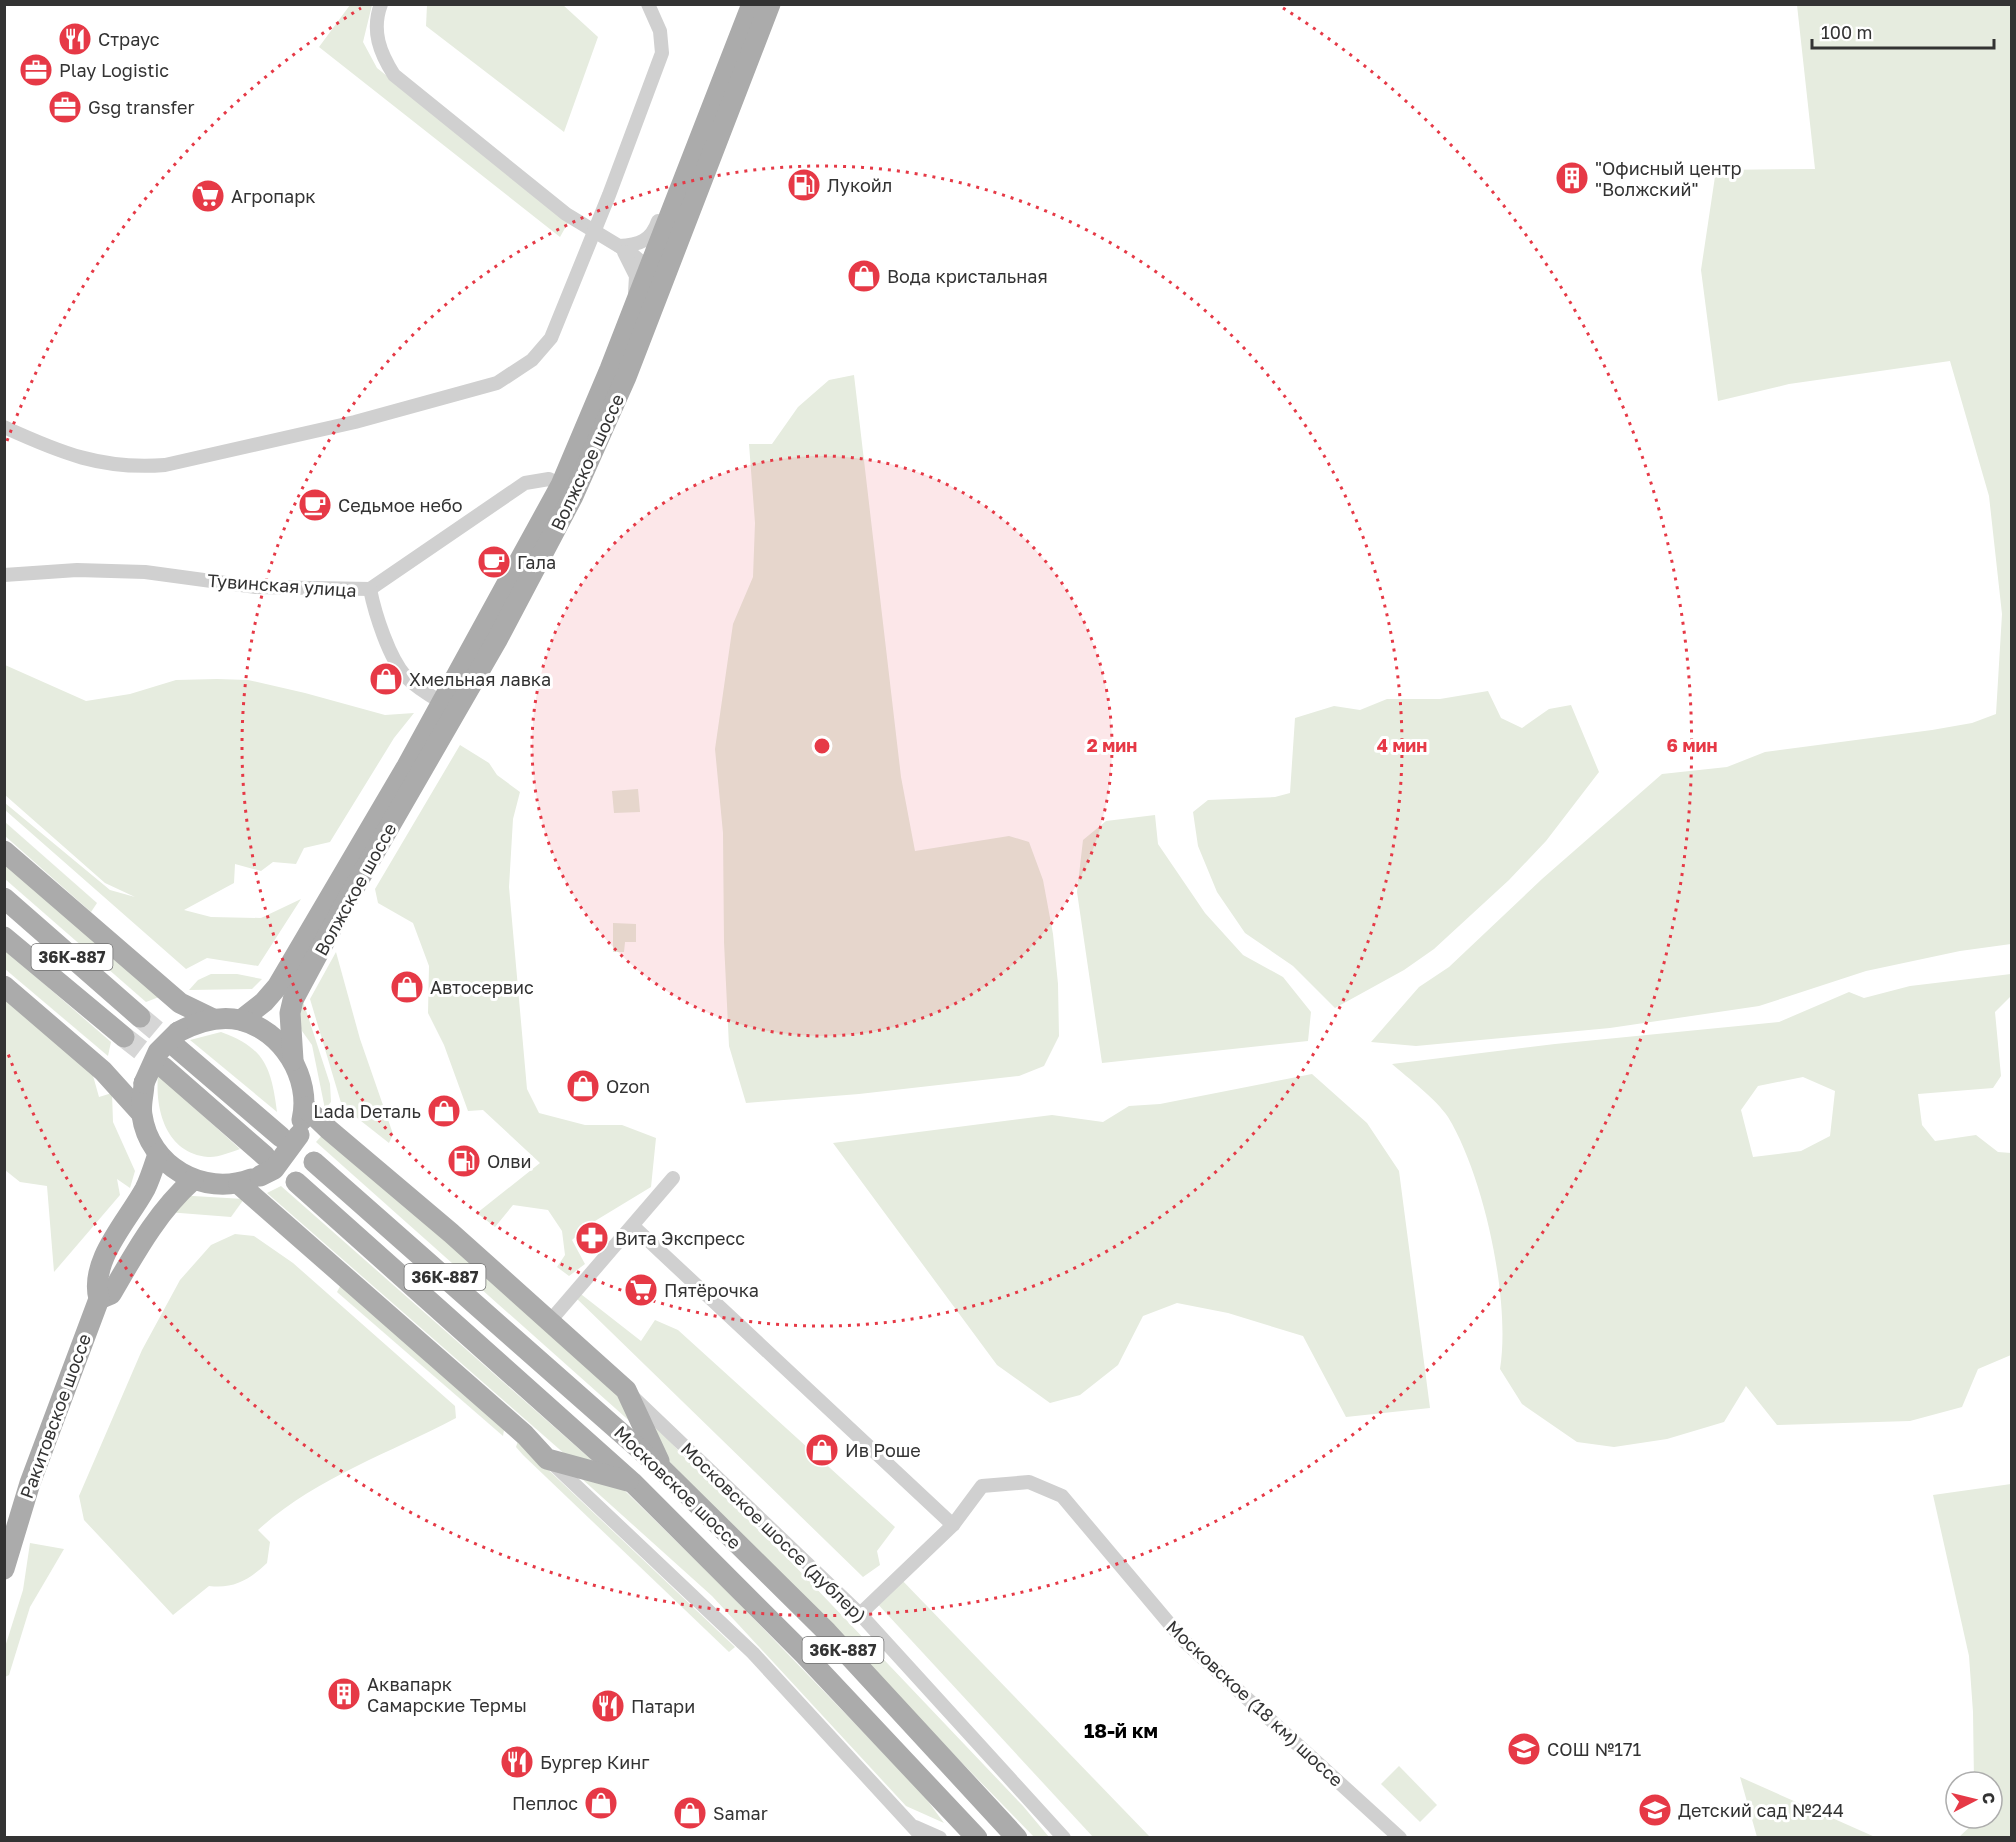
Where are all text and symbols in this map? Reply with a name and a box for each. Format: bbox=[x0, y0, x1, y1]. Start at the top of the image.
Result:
scale bar bbox=[1812, 12, 1994, 50]
restaurant icon: Страус bbox=[57, 21, 93, 57]
text: 100 m bbox=[1821, 21, 1872, 43]
place label: Страус bbox=[98, 28, 160, 50]
office icon: Play Logistic bbox=[18, 52, 54, 88]
place label: Play Logistic bbox=[59, 59, 169, 81]
office icon: Gsg transfer bbox=[47, 89, 83, 125]
place label: Gsg transfer bbox=[88, 96, 194, 118]
place label: "Офисный центр "Волжский" bbox=[1595, 157, 1742, 200]
building icon: "Офисный центр "Волжский" bbox=[1554, 160, 1590, 196]
fuel station icon: Лукойл bbox=[786, 167, 822, 203]
place label: Лукойл bbox=[827, 174, 892, 196]
supermarket icon: Агропарк bbox=[190, 178, 226, 214]
place label: Агропарк bbox=[231, 185, 316, 207]
shop icon: Вода кристальная bbox=[846, 258, 882, 294]
place label: Вода кристальная bbox=[887, 265, 1048, 287]
street label: Волжское шоссе bbox=[546, 390, 628, 534]
cafe icon: Седьмое небо bbox=[297, 487, 333, 523]
place label: Седьмое небо bbox=[338, 494, 462, 516]
cafe icon: Гала bbox=[476, 544, 512, 580]
place label: Гала bbox=[517, 551, 556, 573]
street label: Тувинская улица bbox=[207, 569, 357, 601]
shop icon: Хмельная лавка bbox=[368, 661, 404, 697]
place label: Хмельная лавка bbox=[409, 668, 551, 690]
text: 2 мин bbox=[1087, 734, 1137, 756]
text: 4 мин bbox=[1377, 734, 1427, 756]
text: 6 мин bbox=[1667, 734, 1717, 756]
centre of rings bbox=[812, 736, 832, 756]
street label: Волжское шоссе bbox=[309, 819, 401, 959]
road number: 36К-887 bbox=[32, 944, 112, 970]
shop icon: Автосервис bbox=[389, 969, 425, 1005]
place label: Автосервис bbox=[430, 976, 534, 998]
shop icon: Ozon bbox=[565, 1068, 601, 1104]
place label: Ozon bbox=[606, 1075, 650, 1097]
shop icon: Lada Dеталь bbox=[426, 1093, 462, 1129]
place label: Lada Dеталь bbox=[313, 1100, 421, 1122]
fuel station icon: Олви bbox=[446, 1143, 482, 1179]
place label: Олви bbox=[487, 1150, 531, 1172]
pharmacy icon: Вита Экспресс bbox=[574, 1220, 610, 1256]
place label: Вита Экспресс bbox=[615, 1227, 745, 1249]
road number: 36К-887 bbox=[404, 1264, 486, 1290]
supermarket icon: Пятёрочка bbox=[623, 1272, 659, 1308]
place label: Пятёрочка bbox=[664, 1279, 759, 1301]
street label: Ракитовское шоссе bbox=[15, 1331, 95, 1501]
street label: Московское шоссе bbox=[610, 1421, 746, 1553]
shop icon: Ив Роше bbox=[804, 1432, 840, 1468]
street label: Московское шоссе (дублер) bbox=[677, 1437, 871, 1627]
place label: Ив Роше bbox=[845, 1439, 921, 1461]
street label: Московское (18 км) шоссе bbox=[1162, 1615, 1348, 1791]
road number: 36К-887 bbox=[802, 1637, 884, 1663]
place label: Аквапарк Самарские Термы bbox=[367, 1673, 527, 1716]
building icon: Аквапарк Самарские Термы bbox=[326, 1676, 362, 1712]
restaurant icon: Патари bbox=[590, 1688, 626, 1724]
place label: Патари bbox=[631, 1695, 695, 1717]
district label: 18-й км bbox=[1084, 1718, 1158, 1742]
school or university icon: СОШ №171 bbox=[1506, 1731, 1542, 1767]
place label: СОШ №171 bbox=[1547, 1738, 1641, 1760]
restaurant icon: Бургер Кинг bbox=[499, 1744, 535, 1780]
place label: Бургер Кинг bbox=[540, 1751, 650, 1773]
north arrow bbox=[1944, 1770, 2004, 1830]
shop icon: Пеплос bbox=[583, 1785, 619, 1821]
text: С bbox=[1978, 1791, 2000, 1805]
place label: Пеплос bbox=[512, 1792, 578, 1814]
school or university icon: Детский сад №244 bbox=[1637, 1792, 1673, 1828]
shop icon: Samar bbox=[672, 1795, 708, 1831]
place label: Детский сад №244 bbox=[1678, 1799, 1844, 1821]
place label: Samar bbox=[713, 1802, 768, 1824]

